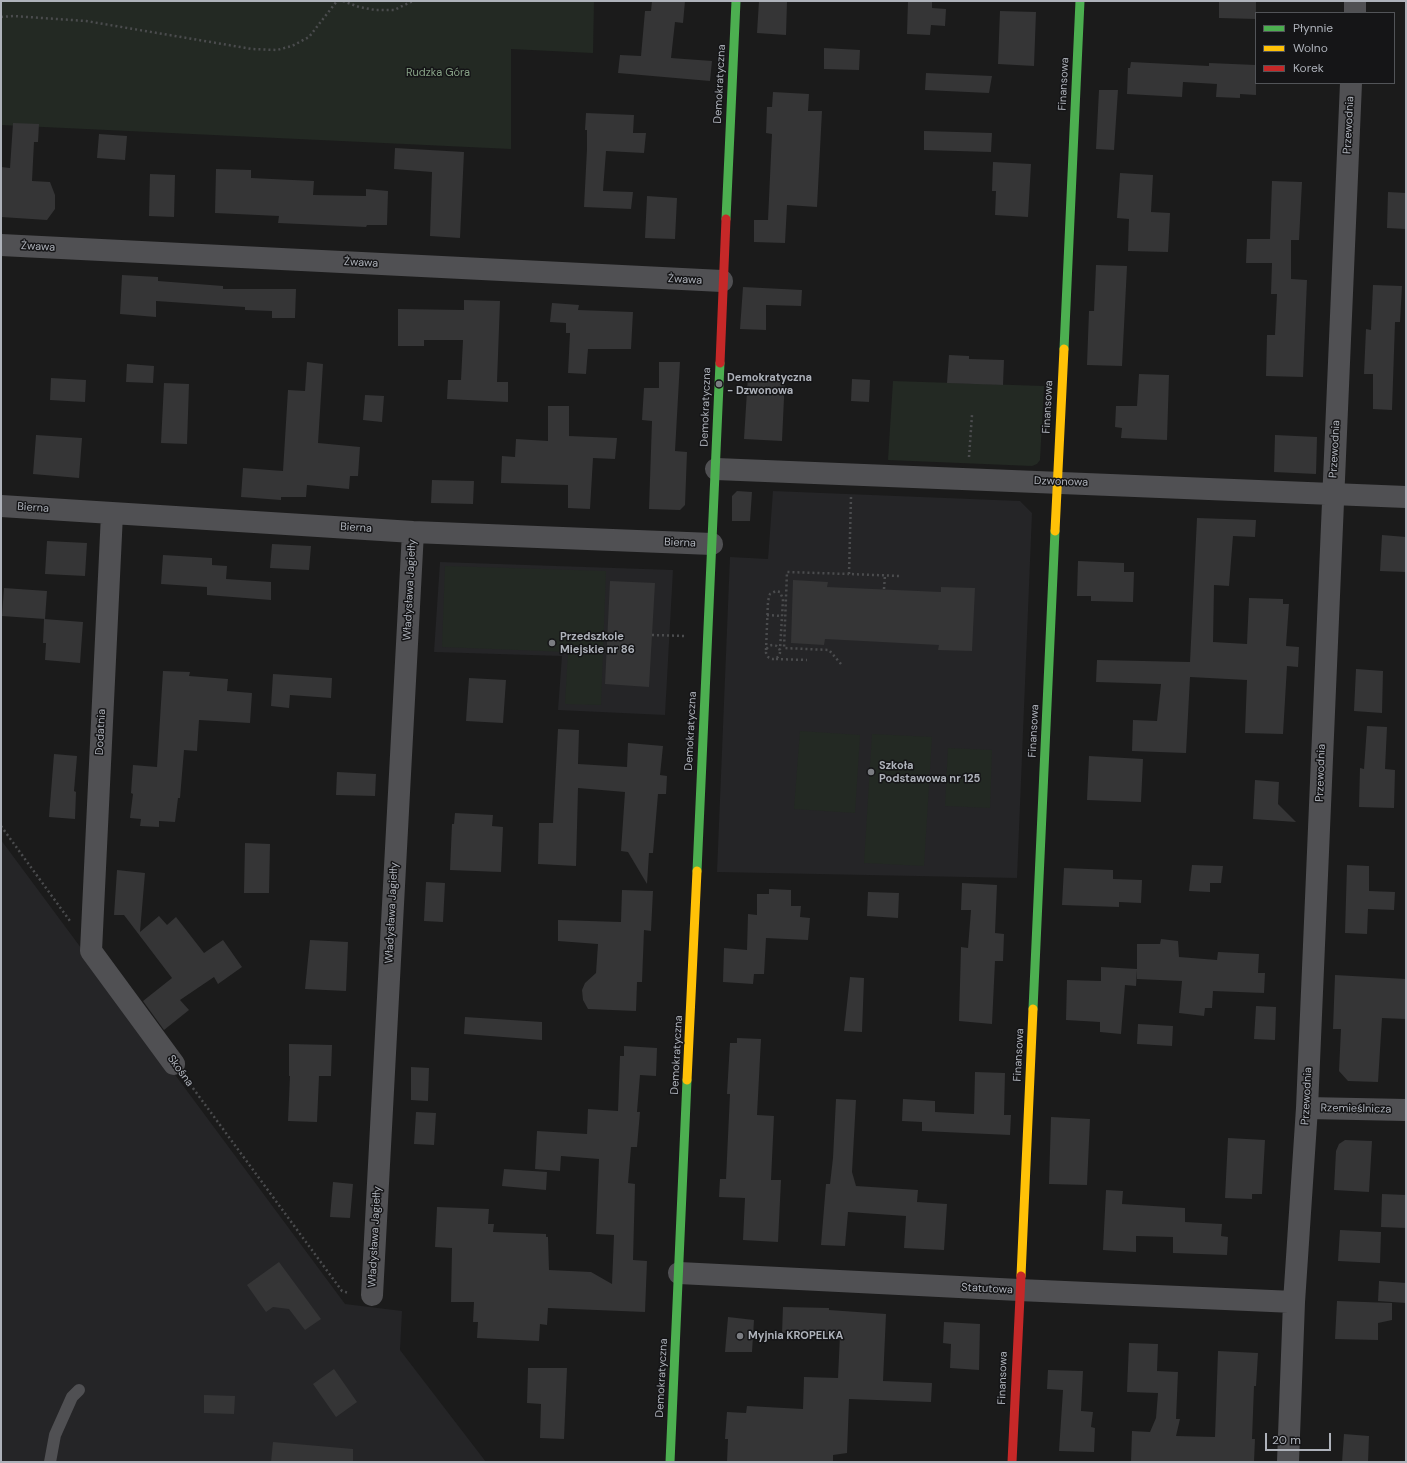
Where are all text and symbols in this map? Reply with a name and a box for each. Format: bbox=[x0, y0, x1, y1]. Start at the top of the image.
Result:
legend bbox=[1255, 12, 1395, 84]
text: Płynnie bbox=[1293, 20, 1333, 36]
text: Wolno bbox=[1293, 40, 1328, 56]
street label: Demokratyczna bbox=[711, 44, 729, 124]
street label: Finansowa bbox=[1056, 57, 1072, 111]
text: Korek bbox=[1293, 60, 1324, 76]
park label: Rudzka Góra bbox=[406, 66, 470, 80]
street label: Przewodnia bbox=[1341, 96, 1357, 154]
street label: Żwawa bbox=[21, 240, 55, 254]
street label: Żwawa bbox=[344, 256, 378, 270]
street label: Żwawa bbox=[668, 273, 702, 287]
street label: Demokratyczna bbox=[698, 367, 714, 447]
place label: Demokratyczna - Dzwonowa bbox=[727, 371, 812, 397]
marker: Demokratyczna - Dzwonowa bbox=[714, 379, 724, 389]
street label: Finansowa bbox=[1040, 380, 1056, 434]
street label: Przewodnia bbox=[1327, 420, 1343, 478]
street label: Dzwonowa bbox=[1034, 474, 1088, 490]
street label: Bierna bbox=[17, 500, 49, 516]
street label: Bierna bbox=[340, 521, 372, 535]
street label: Bierna bbox=[664, 536, 696, 550]
street label: Władysława Jagiełły bbox=[401, 539, 419, 641]
place label: Przedszkole Miejskie nr 86 bbox=[560, 630, 635, 656]
marker: Przedszkole Miejskie nr 86 bbox=[547, 638, 557, 648]
street label: Demokratyczna bbox=[682, 691, 700, 771]
street label: Finansowa bbox=[1026, 704, 1042, 758]
street label: Dodatnia bbox=[93, 709, 109, 755]
street label: Przewodnia bbox=[1313, 744, 1329, 802]
place label: Szkoła Podstawowa nr 125 bbox=[879, 759, 980, 785]
marker: Szkoła Podstawowa nr 125 bbox=[866, 767, 876, 777]
street label: Władysława Jagiełły bbox=[383, 862, 401, 964]
street label: Demokratyczna bbox=[668, 1015, 686, 1095]
street label: Finansowa bbox=[1011, 1028, 1027, 1082]
street label: Skośna bbox=[164, 1053, 196, 1089]
street label: Przewodnia bbox=[1299, 1067, 1315, 1125]
street label: Rzemieślnicza bbox=[1321, 1102, 1391, 1116]
street label: Władysława Jagiełły bbox=[366, 1186, 384, 1288]
street label: Statutowa bbox=[961, 1281, 1013, 1297]
place label: Myjnia KROPELKA bbox=[748, 1329, 843, 1343]
marker: Myjnia KROPELKA bbox=[735, 1331, 745, 1341]
street label: Demokratyczna bbox=[653, 1338, 671, 1418]
street label: Finansowa bbox=[995, 1351, 1011, 1405]
scale bar bbox=[1267, 1425, 1333, 1451]
text: 20 m bbox=[1272, 1432, 1301, 1448]

